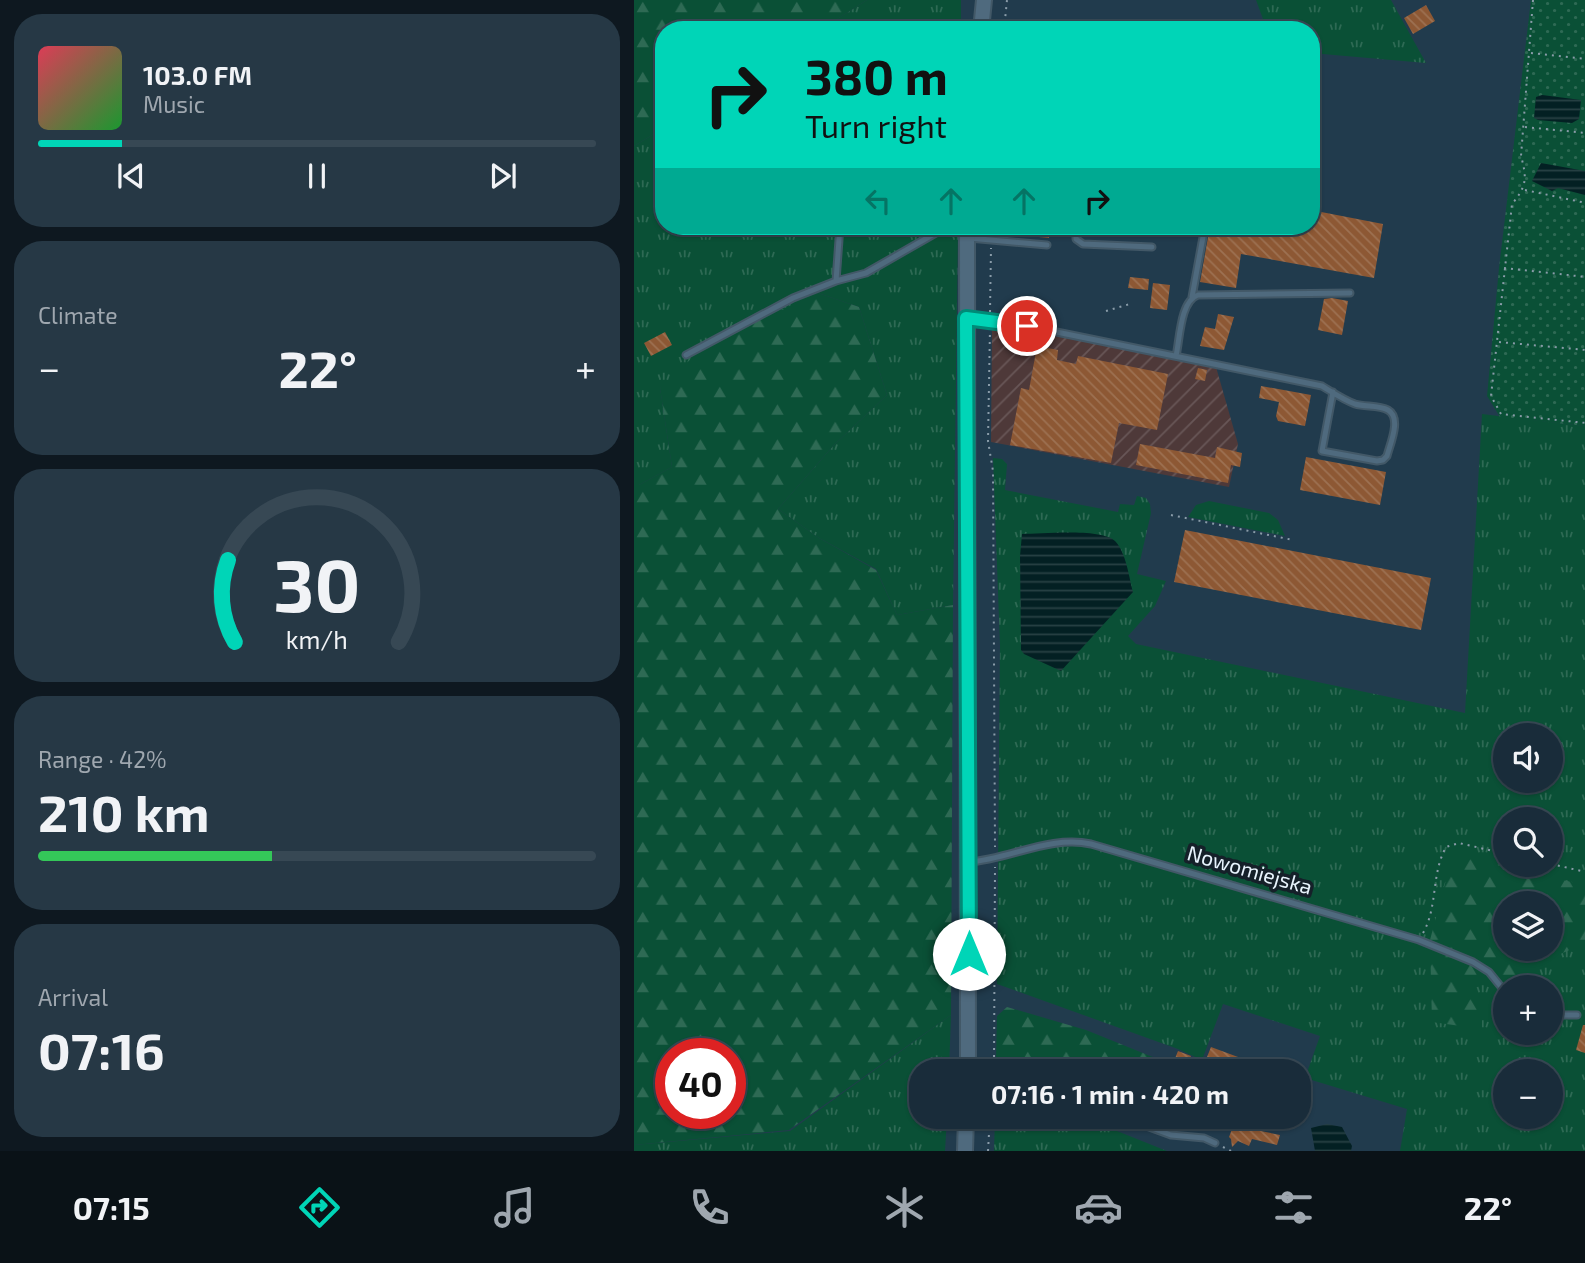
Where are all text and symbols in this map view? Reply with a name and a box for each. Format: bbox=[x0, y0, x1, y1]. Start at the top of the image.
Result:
text: 380 m bbox=[805, 46, 948, 105]
icon: right bbox=[690, 49, 781, 140]
text: 103.0 FM bbox=[143, 59, 252, 90]
text: Music bbox=[143, 90, 205, 118]
text: Turn right bbox=[805, 106, 947, 144]
icon: previous bbox=[112, 157, 150, 195]
icon: pause bbox=[298, 157, 336, 195]
icon: next bbox=[484, 157, 522, 195]
icon: left bbox=[859, 182, 897, 220]
icon: ahead bbox=[932, 182, 970, 220]
icon: ahead bbox=[1005, 182, 1043, 220]
icon: right bbox=[1078, 182, 1116, 220]
pin bbox=[997, 296, 1057, 356]
text: Climate bbox=[38, 301, 118, 329]
icon: arrive bbox=[1008, 307, 1046, 345]
text: 22° bbox=[278, 336, 357, 398]
text: − bbox=[38, 344, 60, 390]
text: + bbox=[575, 344, 596, 390]
text: 30 bbox=[273, 539, 361, 627]
text: km/h bbox=[286, 623, 348, 653]
map controls bbox=[1493, 723, 1563, 1129]
button: sound bbox=[1493, 723, 1563, 793]
text: Range · 42% bbox=[38, 745, 167, 773]
text: 210 km bbox=[38, 780, 210, 842]
button: search bbox=[1493, 807, 1563, 877]
street label: Nowomiejska bbox=[1184, 839, 1315, 900]
button: layers bbox=[1493, 891, 1563, 961]
position arrow bbox=[932, 917, 1006, 991]
button: + bbox=[1493, 975, 1563, 1045]
text: Arrival bbox=[38, 983, 108, 1011]
text: 07:16 bbox=[38, 1018, 165, 1080]
speed limit sign: 40 bbox=[655, 1038, 746, 1129]
button: − bbox=[1493, 1059, 1563, 1129]
text: 07:16 · 1 min · 420 m bbox=[991, 1078, 1229, 1109]
icon: directions bbox=[295, 1183, 344, 1232]
icon: music bbox=[490, 1183, 539, 1232]
icon: phone bbox=[685, 1183, 734, 1232]
icon: climate bbox=[880, 1183, 929, 1232]
icon: car bbox=[1074, 1183, 1123, 1232]
icon: filters bbox=[1269, 1183, 1318, 1232]
text: 07:15 bbox=[73, 1188, 150, 1226]
text: 22° bbox=[1464, 1188, 1512, 1226]

